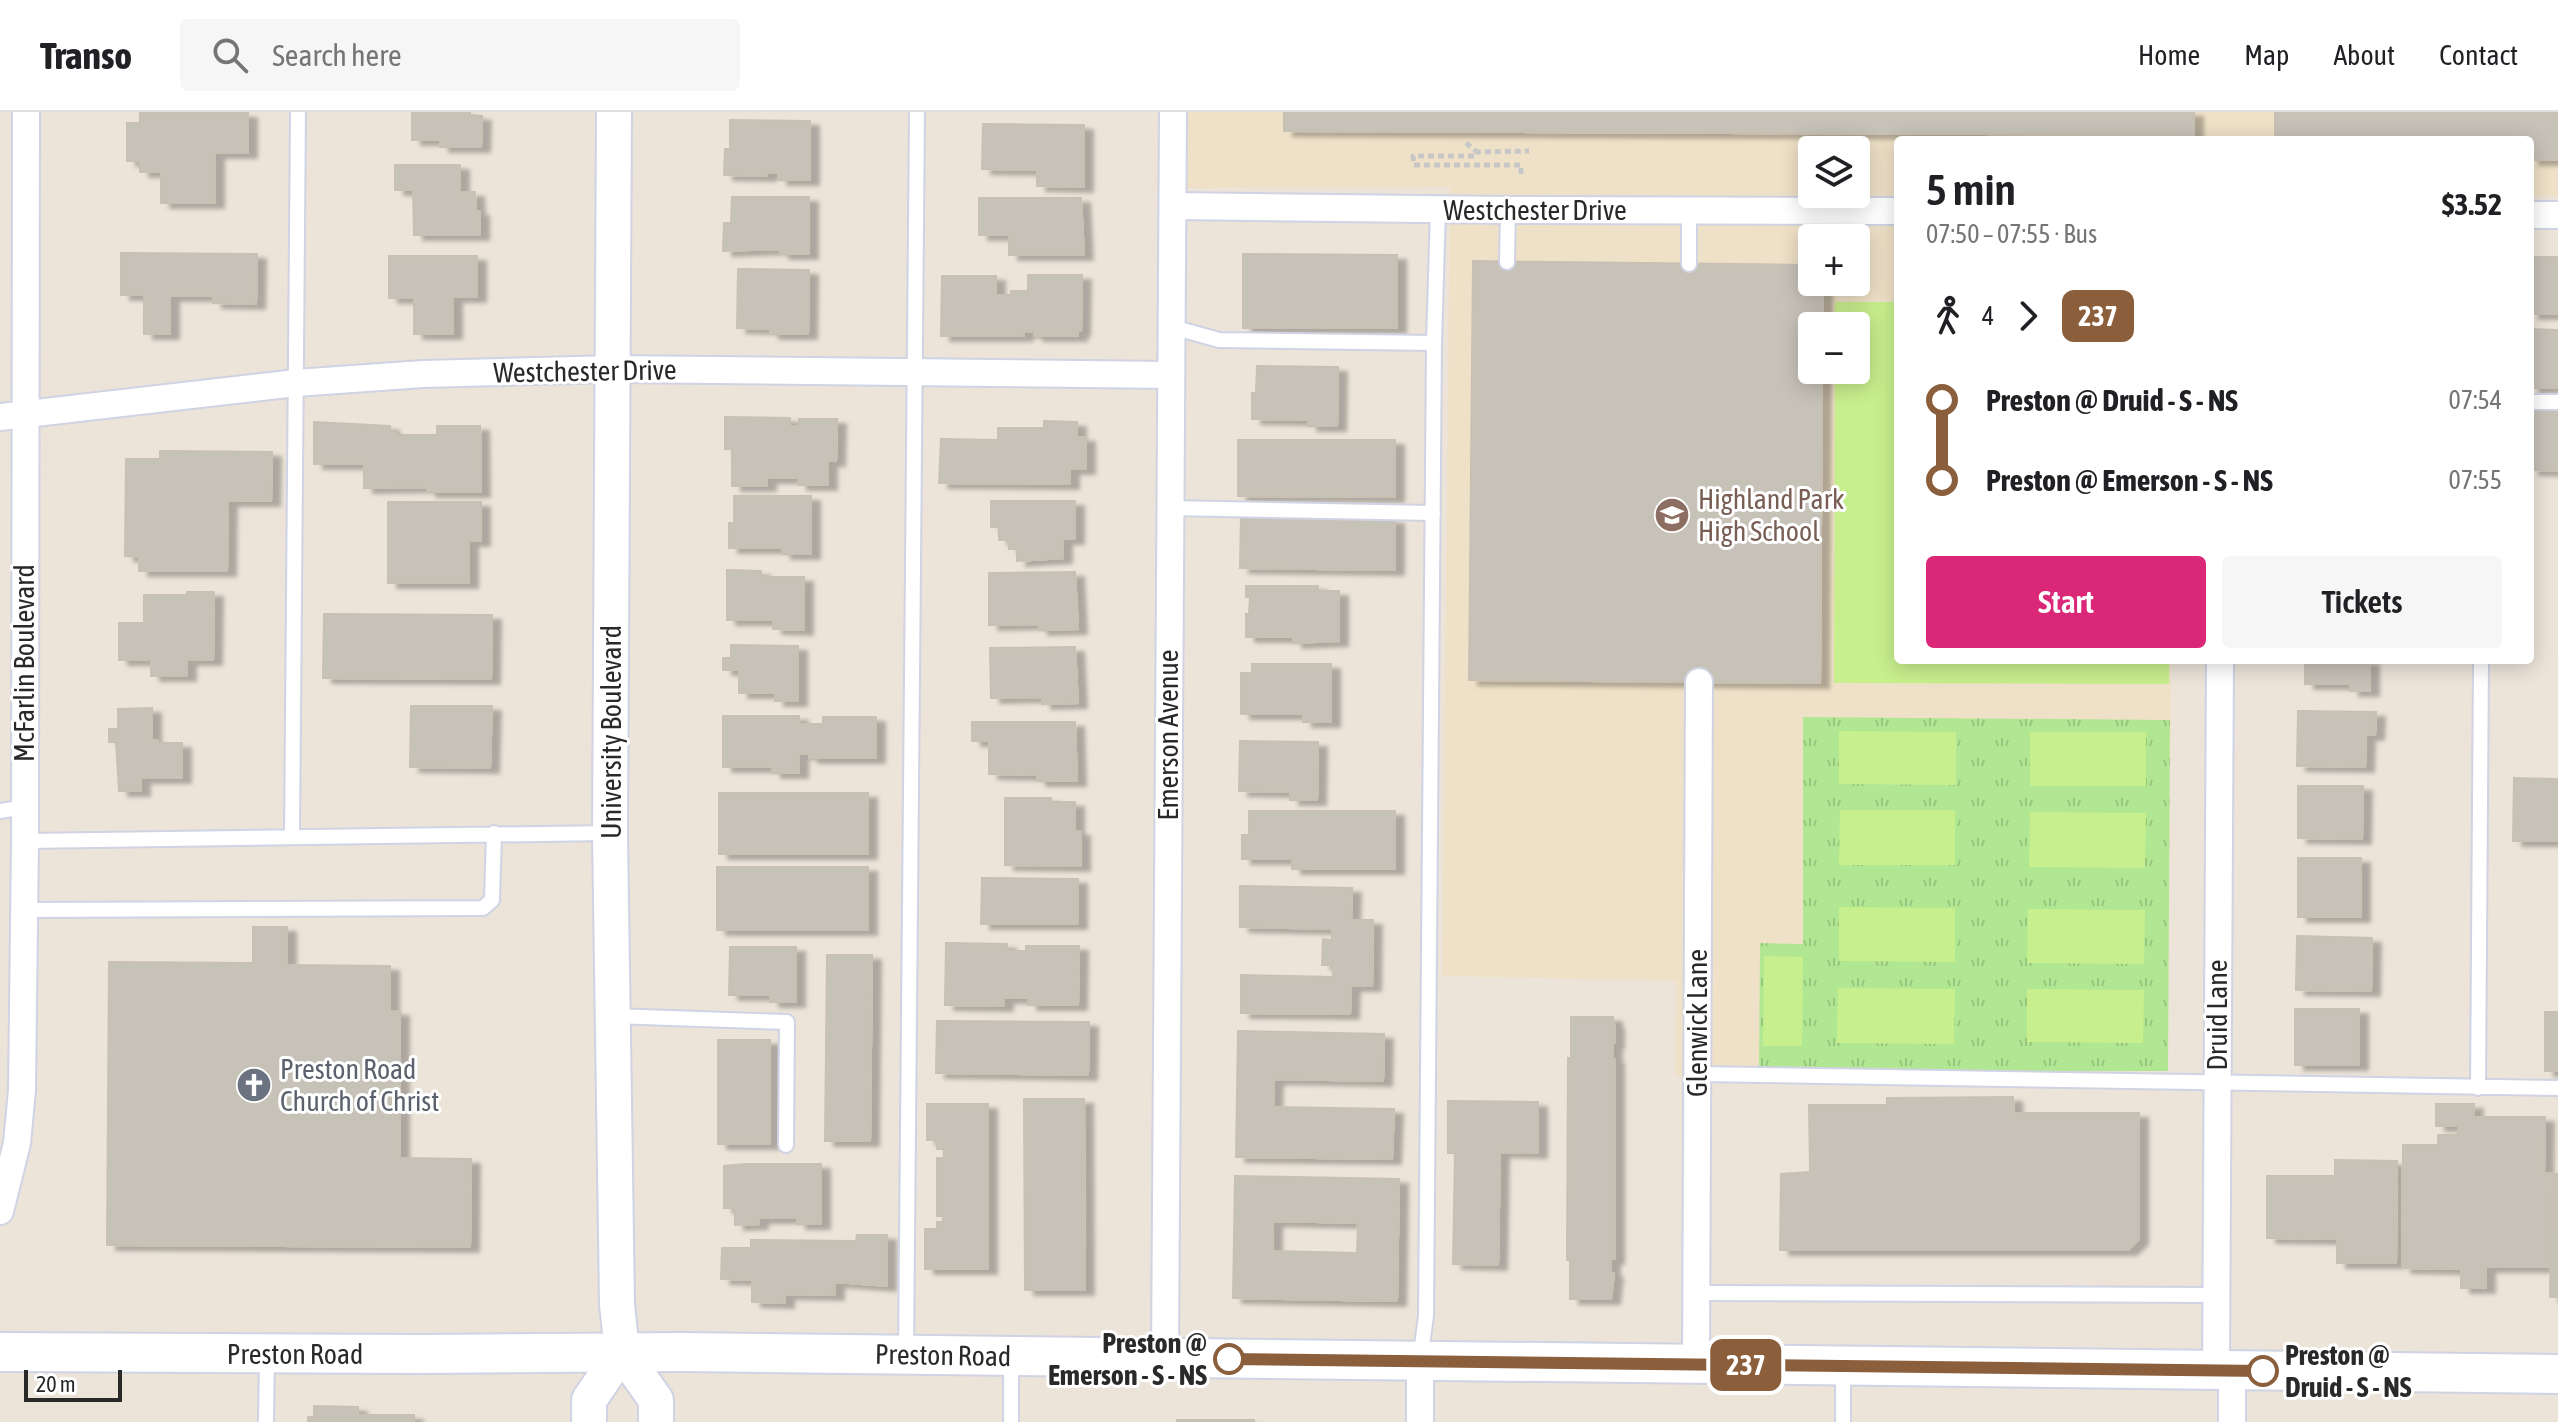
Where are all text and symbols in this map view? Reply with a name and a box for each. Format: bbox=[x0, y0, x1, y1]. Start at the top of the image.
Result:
search box bbox=[180, 19, 740, 91]
icon: search bbox=[208, 33, 252, 77]
text: Transo bbox=[40, 34, 132, 77]
text: Search here bbox=[272, 38, 402, 72]
text: Home bbox=[2138, 39, 2200, 71]
text: Map bbox=[2244, 39, 2289, 71]
text: About bbox=[2333, 39, 2395, 71]
text: Contact bbox=[2439, 39, 2518, 71]
map controls bbox=[1798, 136, 1870, 384]
button: layers bbox=[1798, 136, 1870, 208]
text: 5 min bbox=[1926, 164, 2016, 214]
text: $3.52 bbox=[2442, 187, 2502, 221]
street label: Westchester Drive bbox=[1443, 194, 1627, 226]
text: 07:50 – 07:55 · Bus bbox=[1926, 219, 2097, 249]
button: + bbox=[1798, 224, 1870, 296]
icon: walk bbox=[1926, 294, 1970, 338]
icon: forward bbox=[2006, 294, 2050, 338]
text: 237 bbox=[2078, 300, 2118, 332]
text: 4 bbox=[1982, 301, 1994, 331]
button: − bbox=[1798, 312, 1870, 384]
street label: Westchester Drive bbox=[493, 353, 677, 389]
text: Preston @ Druid - S - NS bbox=[1986, 383, 2238, 417]
text: 07:54 bbox=[2448, 385, 2502, 415]
text: Preston @ Emerson - S - NS bbox=[1986, 463, 2273, 497]
text: 07:55 bbox=[2448, 465, 2502, 495]
place label: Highland Park High School bbox=[1698, 483, 1844, 547]
school or university icon: Highland Park High School bbox=[1653, 496, 1691, 534]
button: Start bbox=[1926, 556, 2206, 648]
button: Tickets bbox=[2222, 556, 2502, 648]
street label: McFarlin Boulevard bbox=[8, 564, 40, 762]
street label: University Boulevard bbox=[595, 625, 627, 839]
street label: Emerson Avenue bbox=[1152, 649, 1184, 821]
street label: Glenwick Lane bbox=[1681, 949, 1713, 1097]
street label: Druid Lane bbox=[2201, 959, 2233, 1071]
place label: Preston Road Church of Christ bbox=[280, 1053, 439, 1117]
church icon: Preston Road Church of Christ bbox=[235, 1066, 273, 1104]
place label: Preston @ Emerson - S - NS bbox=[1048, 1327, 1207, 1391]
street label: Preston Road bbox=[227, 1338, 363, 1370]
street label: Preston Road bbox=[875, 1338, 1011, 1372]
line badge: 237 bbox=[1700, 1339, 1792, 1391]
place label: Preston @ Druid - S - NS bbox=[2285, 1339, 2412, 1403]
marker: Preston @ Emerson - S - NS bbox=[1214, 1344, 1244, 1374]
text: 237 bbox=[1726, 1349, 1766, 1381]
marker: Preston @ Druid - S - NS bbox=[2248, 1356, 2278, 1386]
scale bar bbox=[24, 1366, 122, 1402]
text: 20 m bbox=[36, 1371, 76, 1397]

